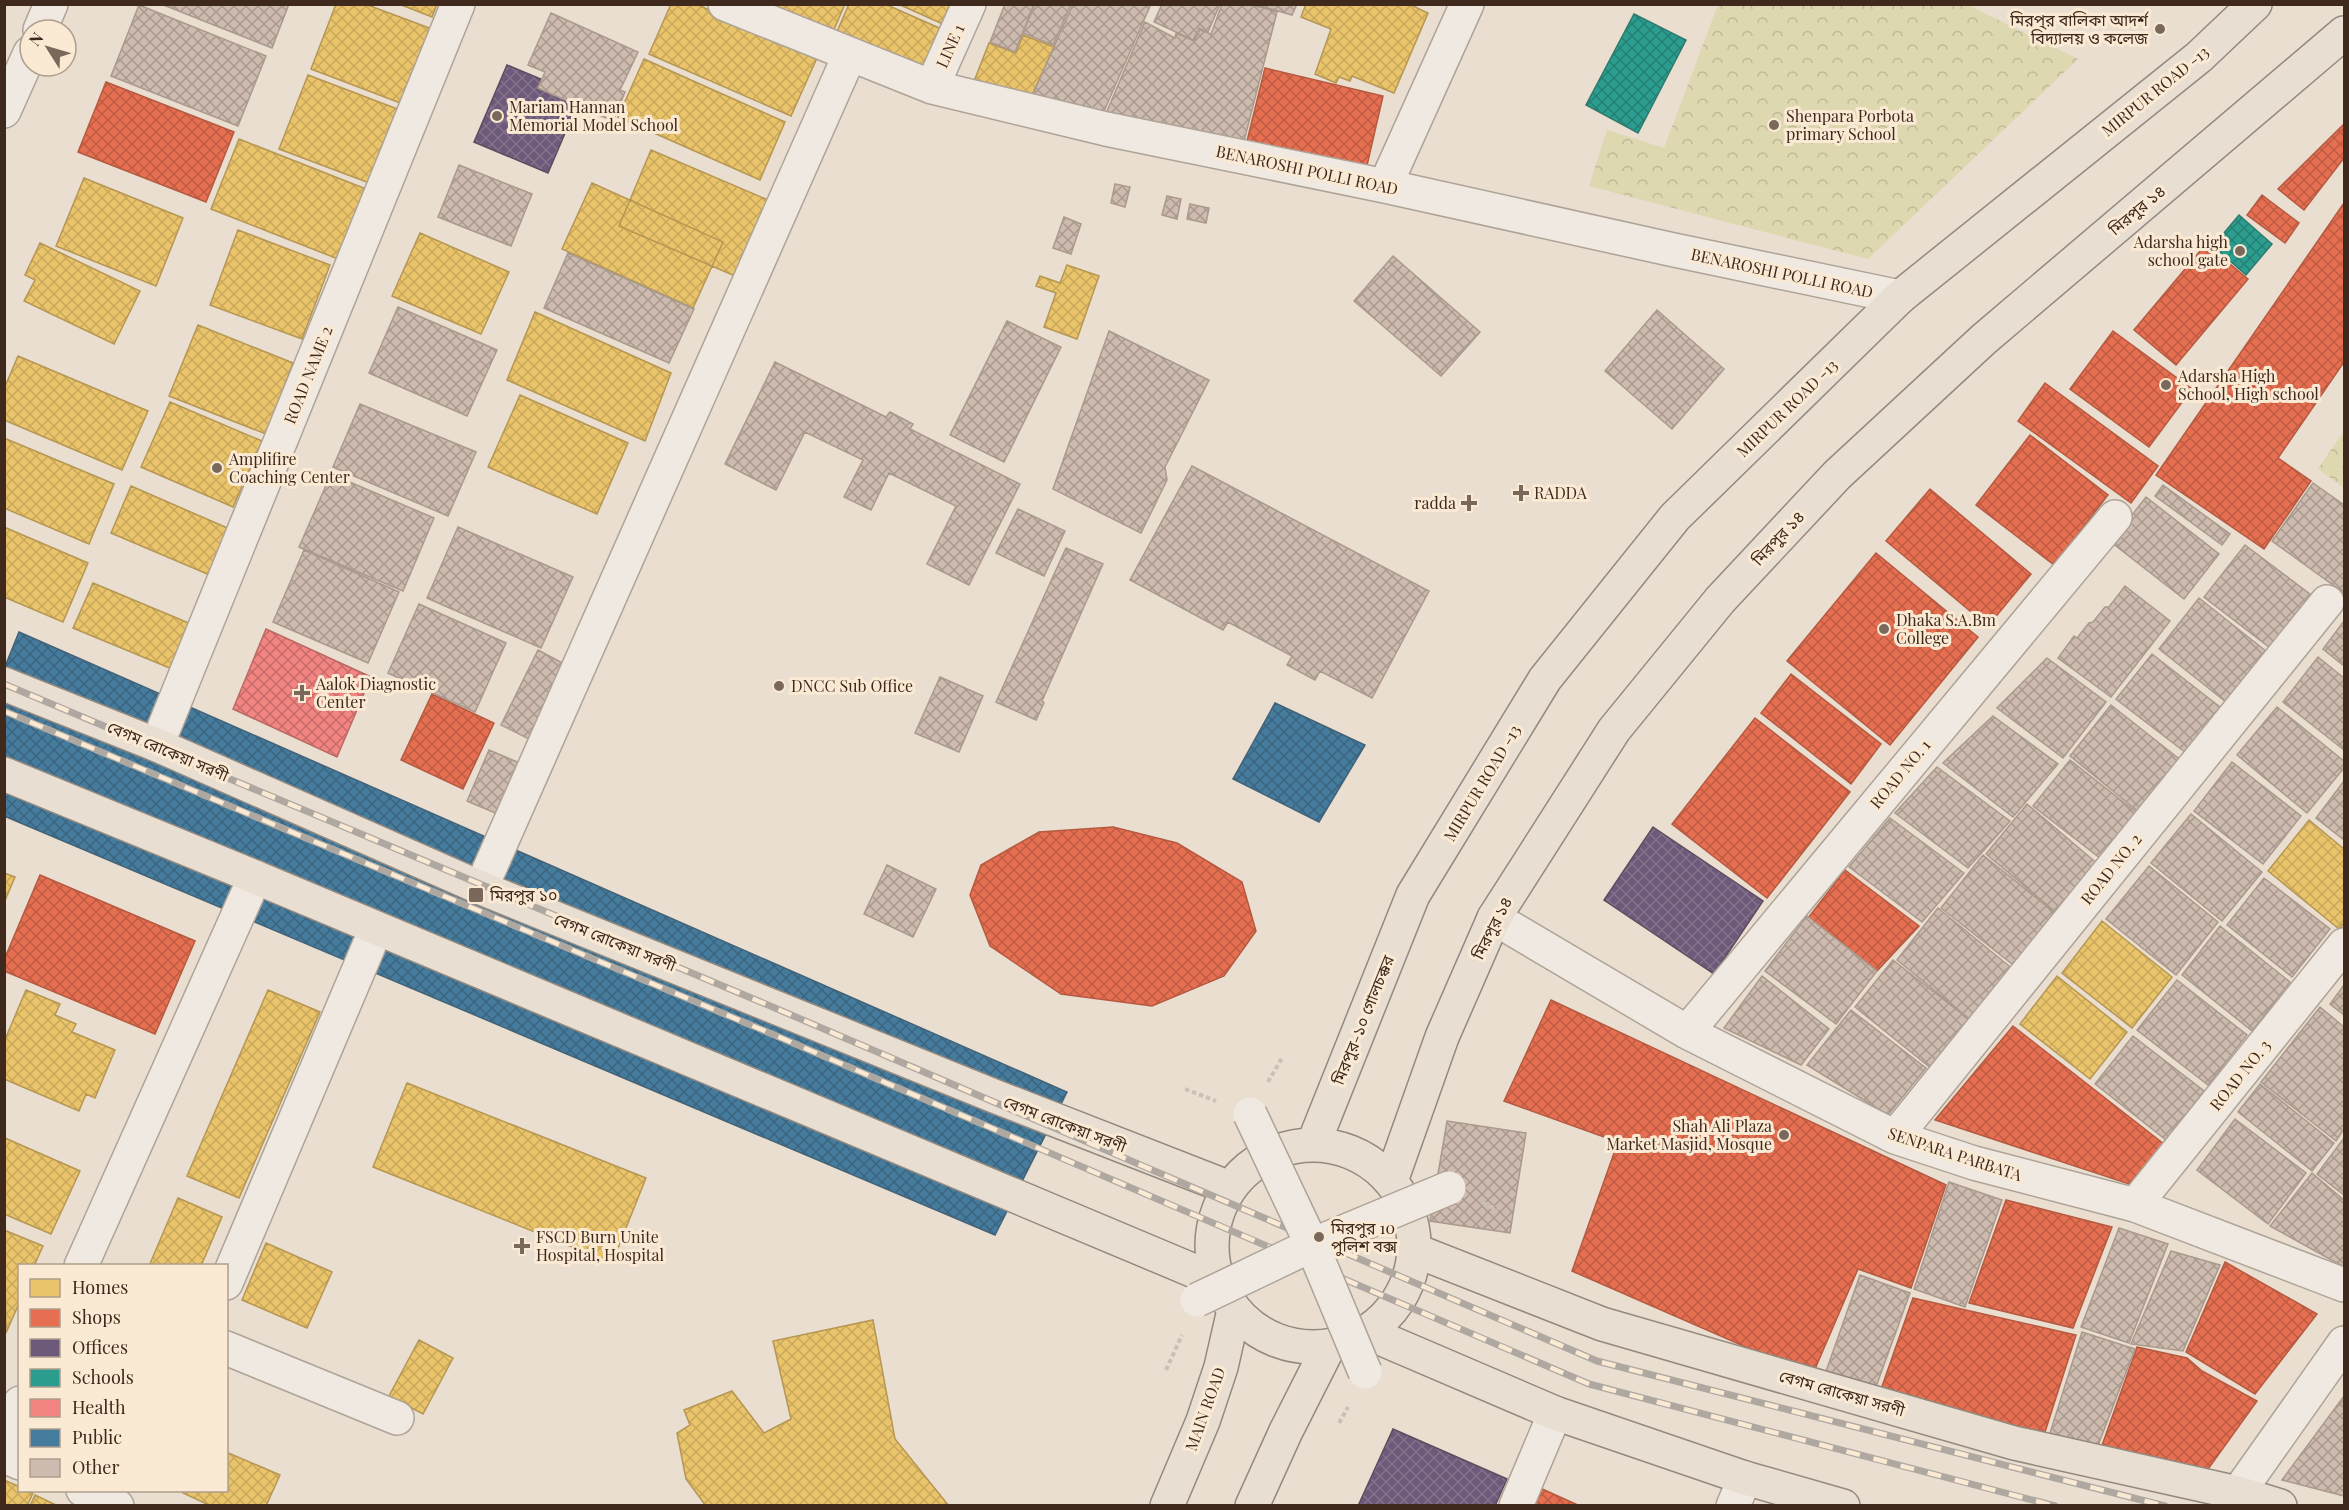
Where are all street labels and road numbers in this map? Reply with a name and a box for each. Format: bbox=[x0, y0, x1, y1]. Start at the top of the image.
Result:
street label: LINE 1 bbox=[931, 21, 968, 71]
street label: MIRPUR ROAD -13 bbox=[2097, 41, 2213, 140]
street label: BENAROSHI POLLI ROAD bbox=[1214, 140, 1400, 199]
street label: মিরপুর ১৪ bbox=[2103, 180, 2169, 240]
street label: BENAROSHI POLLI ROAD bbox=[1689, 243, 1875, 302]
street label: ROAD NAME 2 bbox=[278, 323, 337, 427]
street label: MIRPUR ROAD -13 bbox=[1732, 354, 1842, 461]
street label: মিরপুর ১৪ bbox=[1746, 506, 1808, 570]
street label: বেগম রোকেয়া সরণী bbox=[104, 716, 233, 786]
street label: MIRPUR ROAD -13 bbox=[1439, 721, 1525, 845]
street label: ROAD NO. 1 bbox=[1865, 735, 1935, 813]
street label: ROAD NO. 2 bbox=[2075, 829, 2146, 909]
street label: মিরপুর ১৪ bbox=[1466, 893, 1516, 964]
street label: বেগম রোকেয়া সরণী bbox=[551, 908, 680, 976]
street label: মিরপুর-১০ গোলচক্কর bbox=[1327, 952, 1398, 1089]
street label: ROAD NO. 3 bbox=[2205, 1035, 2275, 1114]
street label: বেগম রোকেয়া সরণী bbox=[1001, 1091, 1130, 1157]
street label: SENPARA PARBATA bbox=[1885, 1122, 2026, 1185]
street label: MAIN ROAD bbox=[1180, 1364, 1229, 1454]
street label: বেগম রোকেয়া সরণী bbox=[1777, 1365, 1908, 1421]

